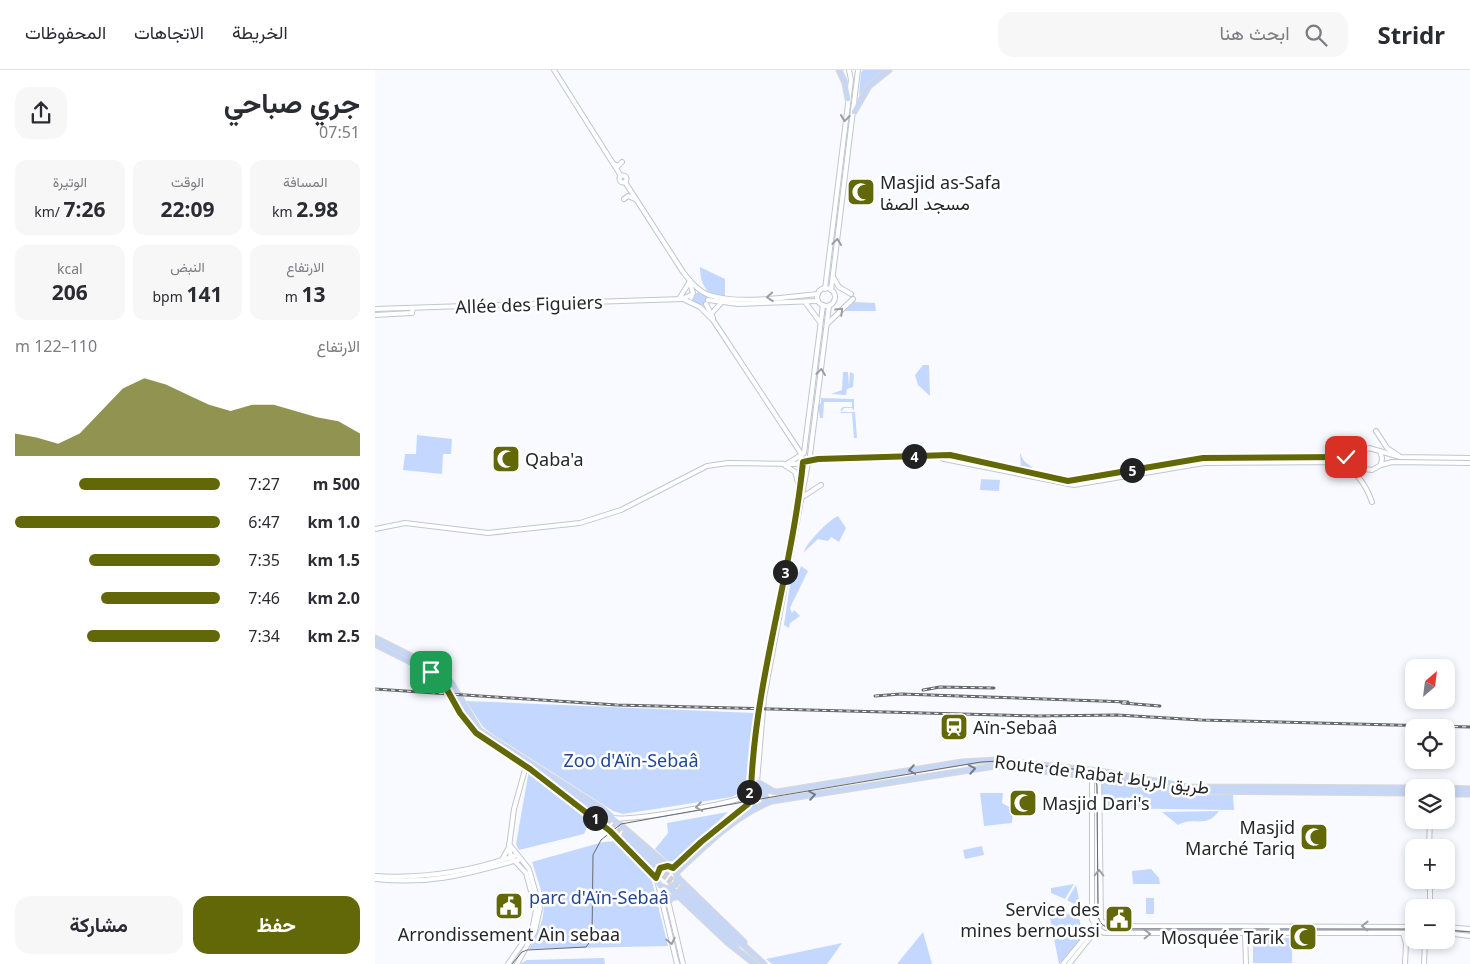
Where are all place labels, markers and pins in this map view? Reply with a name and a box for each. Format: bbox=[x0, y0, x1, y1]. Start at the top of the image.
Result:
place label: Masjid as-Safa مسجد الصفا bbox=[880, 170, 1001, 215]
mosque icon: Masjid as-Safa مسجد الصفا bbox=[846, 177, 876, 207]
pin bbox=[1325, 436, 1367, 478]
mosque icon: Qaba'a bbox=[491, 444, 521, 474]
pin: 4 bbox=[901, 444, 927, 468]
place label: Qaba'a bbox=[525, 447, 584, 471]
pin: 5 bbox=[1119, 458, 1145, 482]
pin: 3 bbox=[773, 560, 797, 584]
pin bbox=[410, 651, 452, 693]
station icon: Aïn-Sebaâ bbox=[939, 712, 969, 742]
place label: Aïn-Sebaâ bbox=[973, 715, 1057, 739]
pin: 2 bbox=[737, 780, 761, 804]
mosque icon: Masjid Dari's bbox=[1008, 788, 1038, 818]
place label: Masjid Dari's bbox=[1042, 791, 1150, 815]
pin: 1 bbox=[583, 806, 607, 830]
place label: Masjid Marché Tariq bbox=[1185, 815, 1295, 860]
mosque icon: Masjid Marché Tariq bbox=[1299, 822, 1329, 852]
public building icon: Arrondissement Ain sebaa bbox=[494, 891, 524, 921]
place label: Service des mines bernoussi bbox=[960, 897, 1100, 942]
public building icon: Service des mines bernoussi bbox=[1104, 904, 1134, 934]
place label: Arrondissement Ain sebaa bbox=[398, 922, 620, 946]
mosque icon: Mosquée Tarik bbox=[1288, 922, 1318, 952]
place label: Mosquée Tarik bbox=[1161, 925, 1284, 949]

